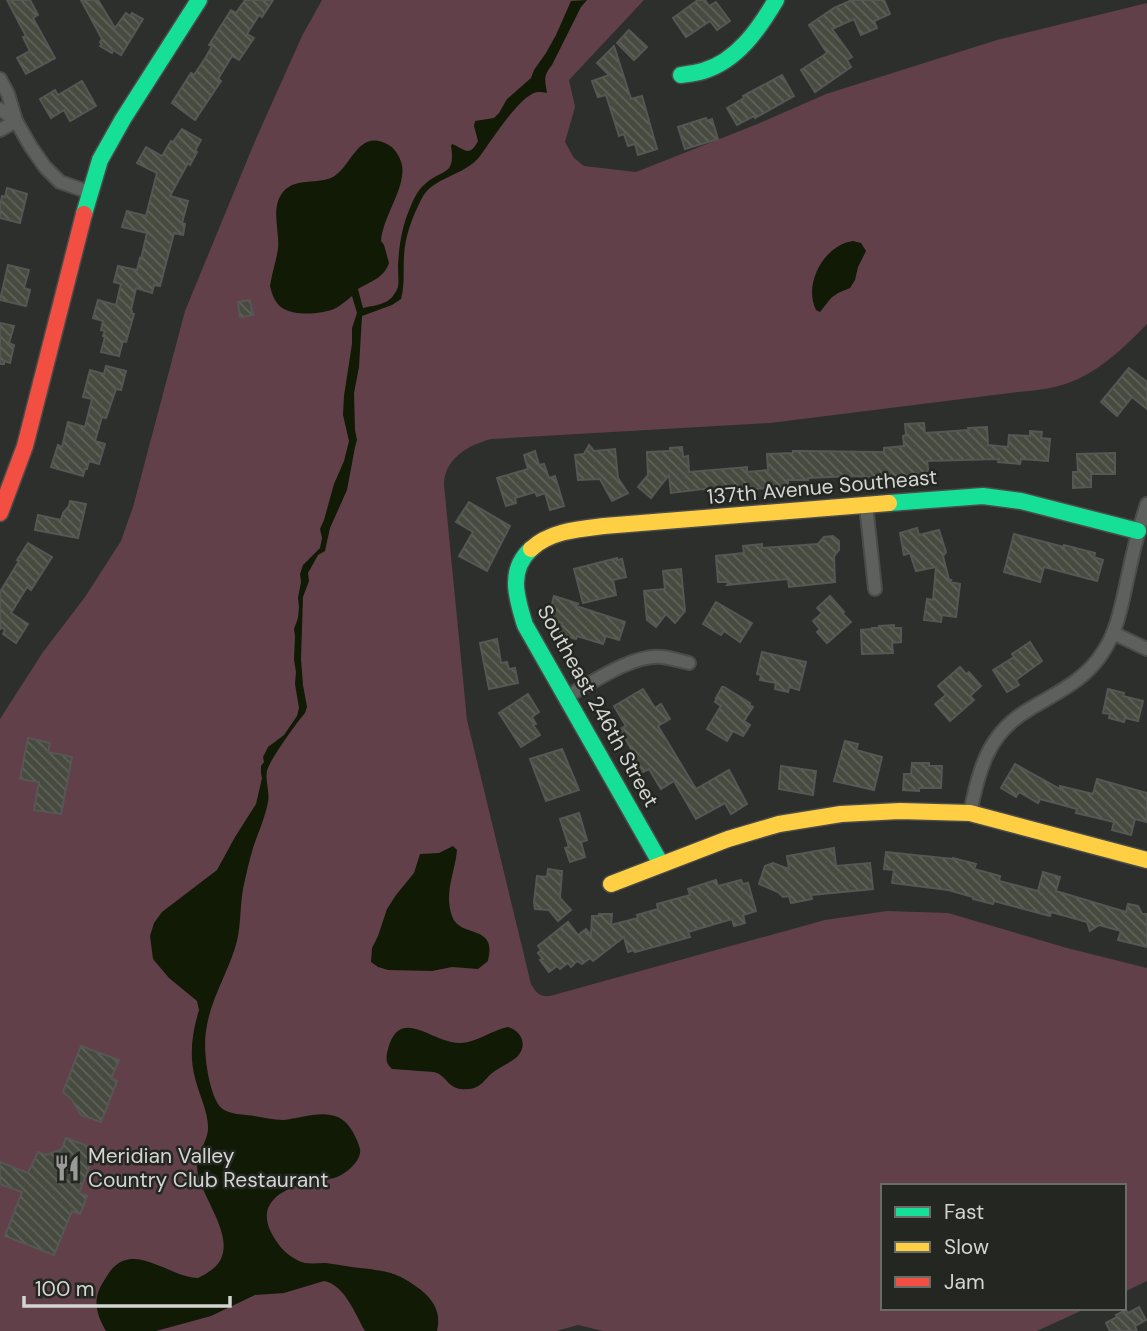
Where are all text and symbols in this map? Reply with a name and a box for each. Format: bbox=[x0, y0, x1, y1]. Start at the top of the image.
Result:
street label: 137th Avenue Southeast bbox=[706, 463, 938, 511]
street label: Southeast 246th Street bbox=[531, 600, 665, 812]
place label: Meridian Valley Country Club Restaurant bbox=[88, 1142, 328, 1194]
restaurant icon: Meridian Valley Country Club Restaurant bbox=[52, 1153, 82, 1183]
legend bbox=[881, 1184, 1126, 1310]
text: Fast bbox=[944, 1198, 984, 1226]
text: Slow bbox=[944, 1233, 989, 1261]
scale bar bbox=[24, 1264, 231, 1308]
text: Jam bbox=[944, 1268, 985, 1296]
text: 100 m bbox=[35, 1275, 95, 1303]

